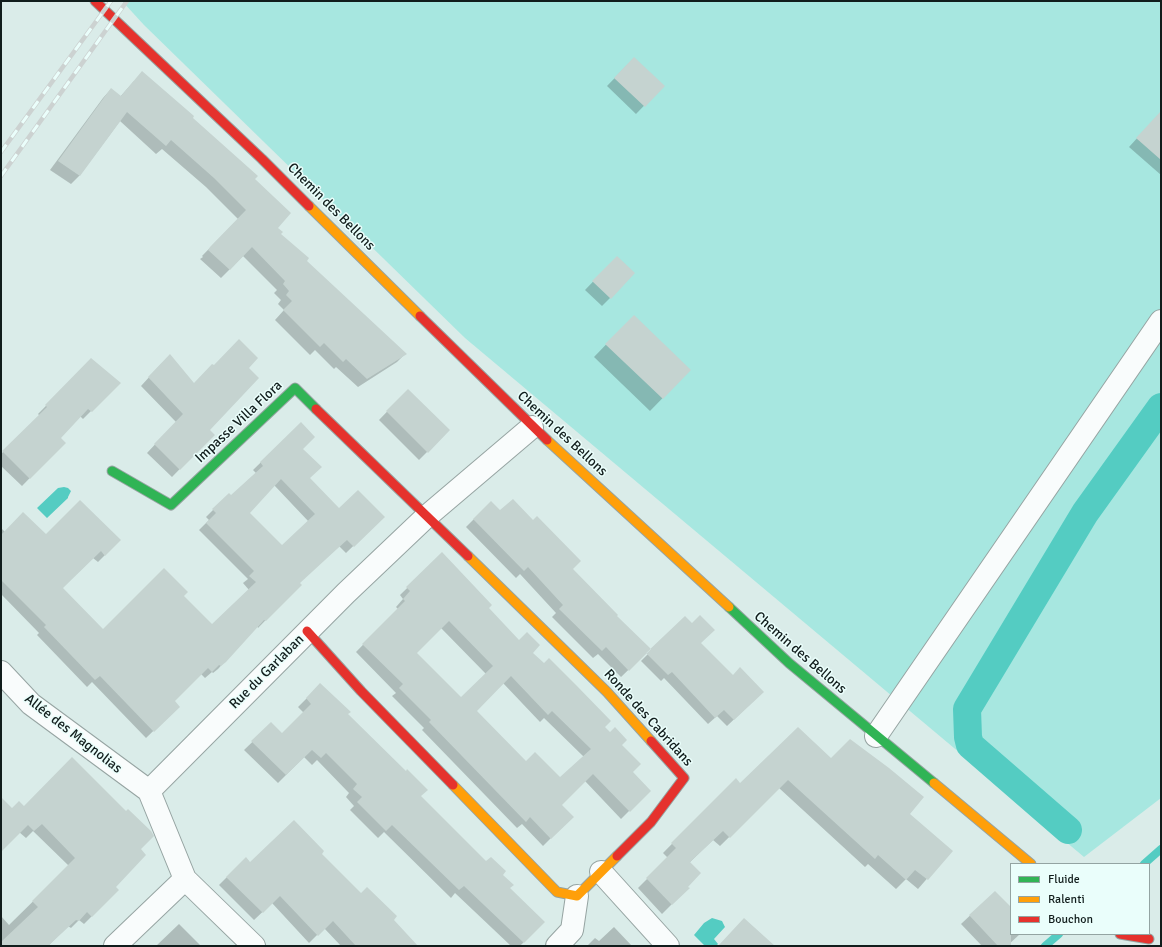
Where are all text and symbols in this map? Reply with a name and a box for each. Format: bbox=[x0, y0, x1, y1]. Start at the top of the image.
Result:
street label: Chemin des Bellons bbox=[284, 160, 378, 254]
street label: Impasse Villa Flora bbox=[192, 377, 286, 467]
street label: Chemin des Bellons bbox=[514, 388, 610, 480]
street label: Chemin des Bellons bbox=[750, 608, 850, 698]
street label: Rue du Garlaban bbox=[226, 631, 308, 713]
street label: Ronde des Cabridans bbox=[600, 666, 696, 770]
street label: Allée des Magnolias bbox=[21, 691, 125, 777]
legend bbox=[1010, 863, 1150, 935]
text: Fluide bbox=[1048, 872, 1080, 887]
text: Ralenti bbox=[1048, 892, 1085, 907]
text: Bouchon bbox=[1048, 912, 1093, 927]

